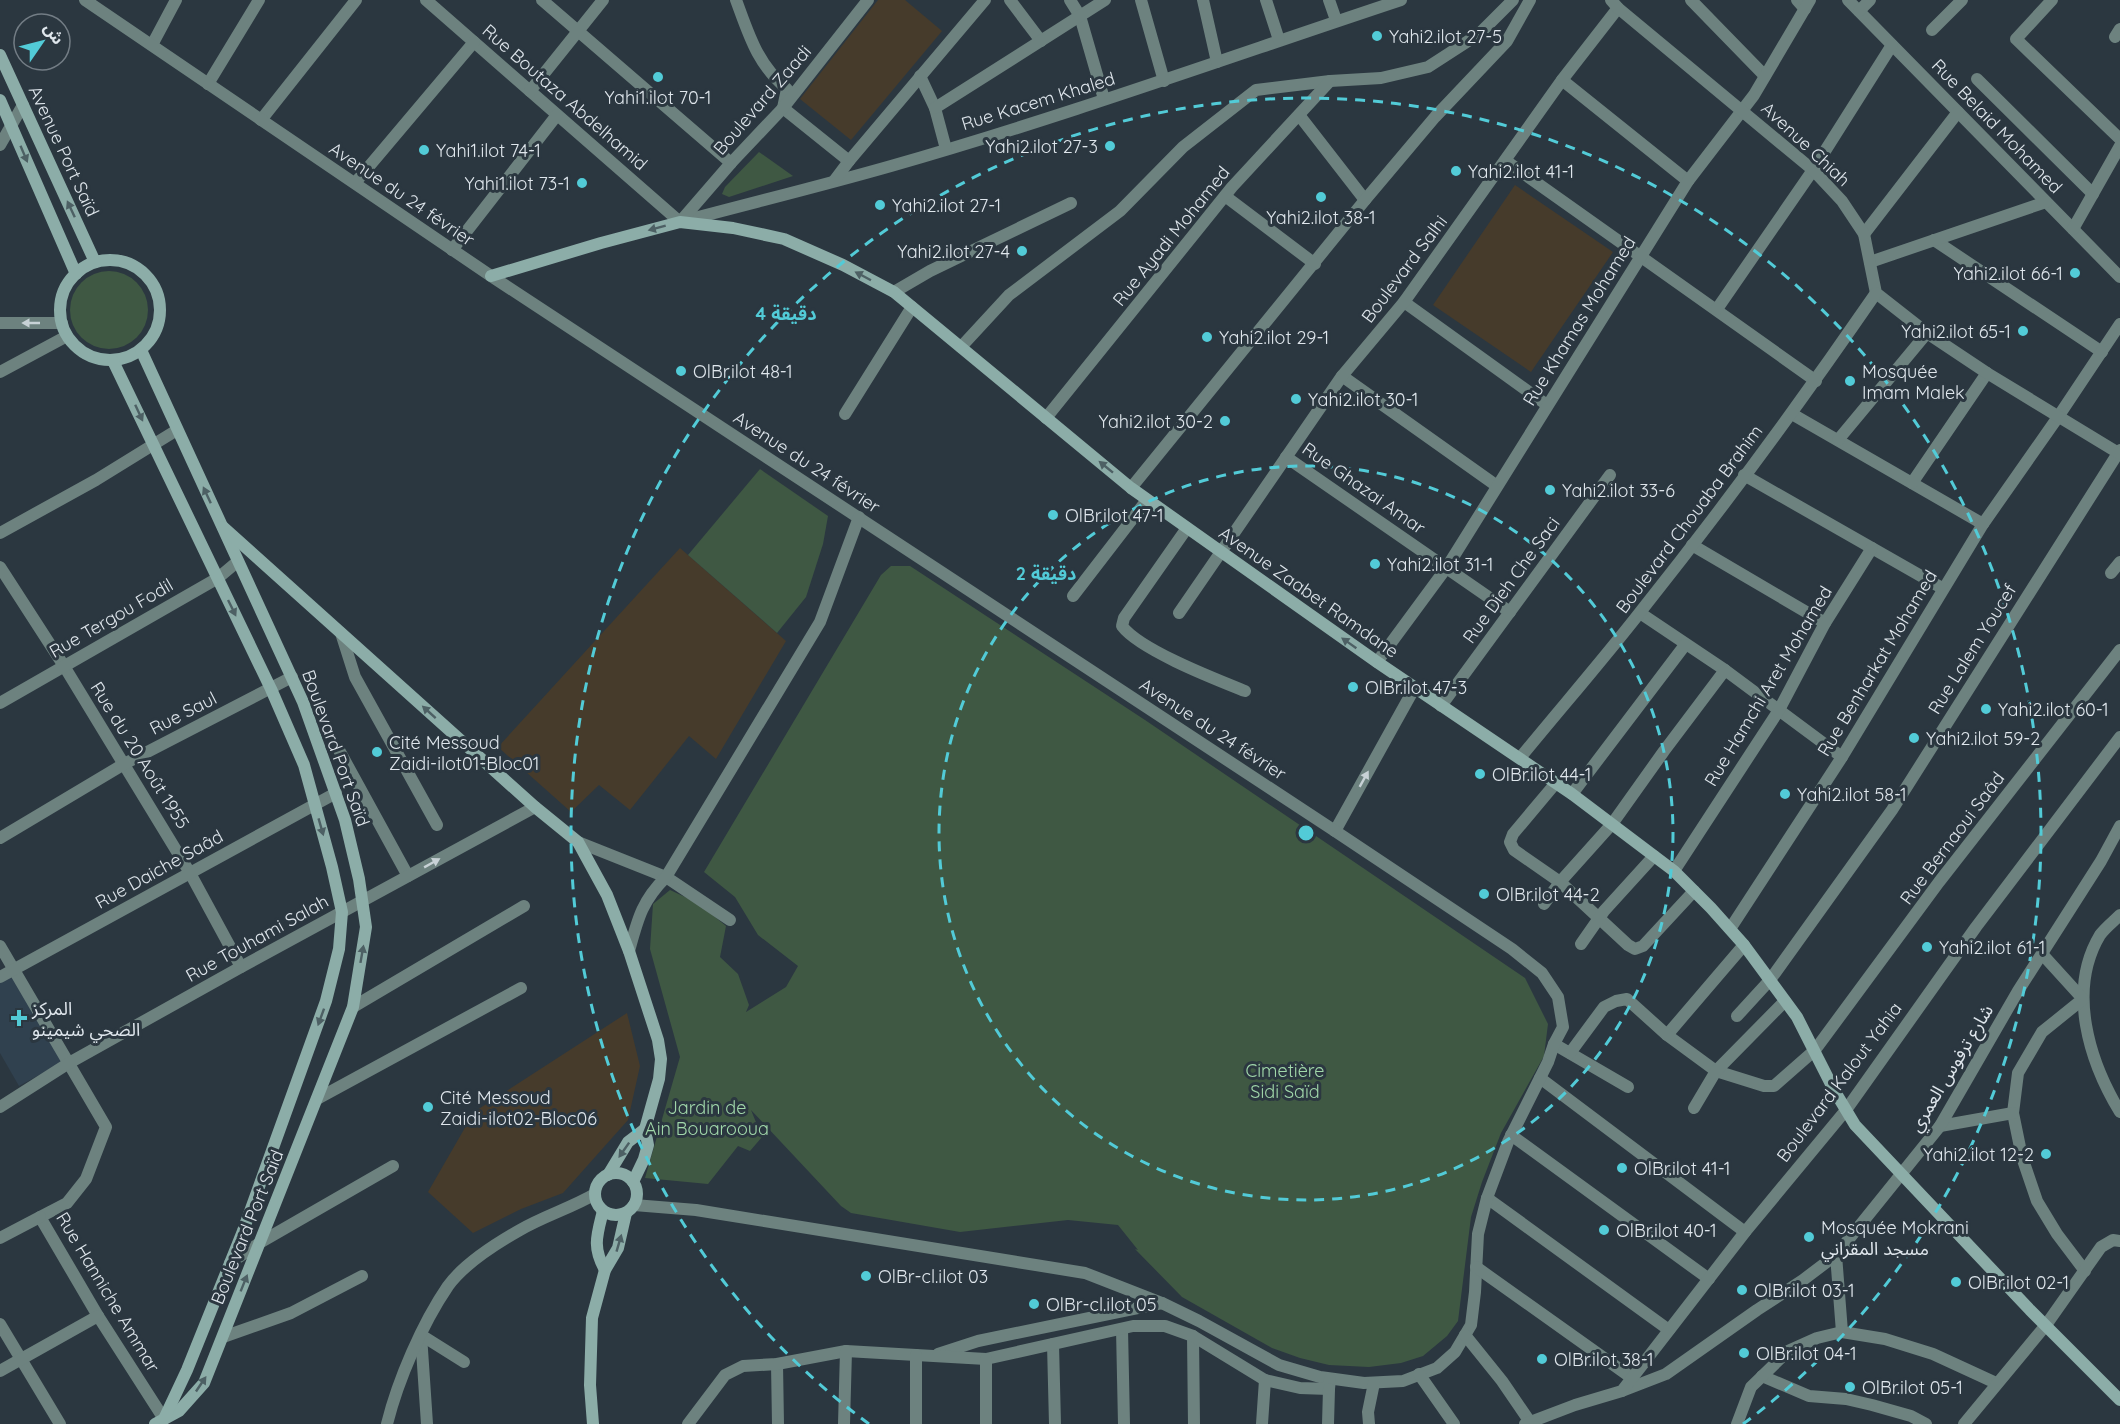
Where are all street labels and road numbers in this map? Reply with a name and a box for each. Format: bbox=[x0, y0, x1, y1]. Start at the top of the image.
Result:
street label: Rue Boutaza Abdelhamid bbox=[478, 19, 652, 175]
street label: Boulevard Zaadi bbox=[708, 40, 816, 160]
street label: Rue Belaid Mohamed bbox=[1927, 54, 2067, 198]
street label: Rue Kacem Khaled bbox=[958, 67, 1118, 135]
street label: Avenue Port Saïd bbox=[24, 82, 104, 220]
street label: Avenue Chiah bbox=[1757, 97, 1855, 191]
street label: Avenue du 24 février bbox=[325, 137, 479, 251]
street label: Rue Ayadi Mohamed bbox=[1107, 161, 1235, 311]
street label: Boulevard Salhi bbox=[1356, 211, 1452, 327]
street label: Rue Khamas Mohamed bbox=[1517, 232, 1641, 410]
street label: Avenue du 24 février bbox=[729, 406, 885, 518]
street label: Boulevard Chouaba Brahim bbox=[1611, 420, 1767, 618]
street label: Rue Ghazai Amar bbox=[1298, 437, 1430, 539]
street label: Rue Dieh Che Saci bbox=[1457, 512, 1565, 648]
street label: Avenue Zaabet Ramdane bbox=[1215, 521, 1403, 663]
street label: Rue Benharkat Mohamed bbox=[1812, 566, 1942, 760]
street label: Rue Tergou Fodil bbox=[45, 573, 177, 663]
street label: Rue Lalem Youcef bbox=[1923, 579, 2022, 719]
street label: Rue Hamchi Aret Mohamed bbox=[1699, 582, 1837, 790]
street label: Boulevard Port Saïd bbox=[297, 667, 375, 829]
street label: Avenue du 24 février bbox=[1135, 673, 1291, 785]
street label: Rue du 20 Août 1955 bbox=[85, 677, 195, 833]
street label: Rue Saul bbox=[146, 686, 220, 740]
street label: Rue Bernaoui Saâd bbox=[1895, 767, 2009, 909]
street label: Rue Daiche Saâd bbox=[91, 824, 227, 914]
street label: Rue Touhami Salah bbox=[182, 889, 332, 987]
street label: Boulevard Kalout Yahia bbox=[1771, 998, 1907, 1166]
street label: شارع ترفوس العمري bbox=[1904, 1000, 2001, 1138]
street label: Boulevard Port Saïd bbox=[205, 1146, 289, 1308]
street label: Rue Hanniche Ammar bbox=[51, 1208, 165, 1376]

